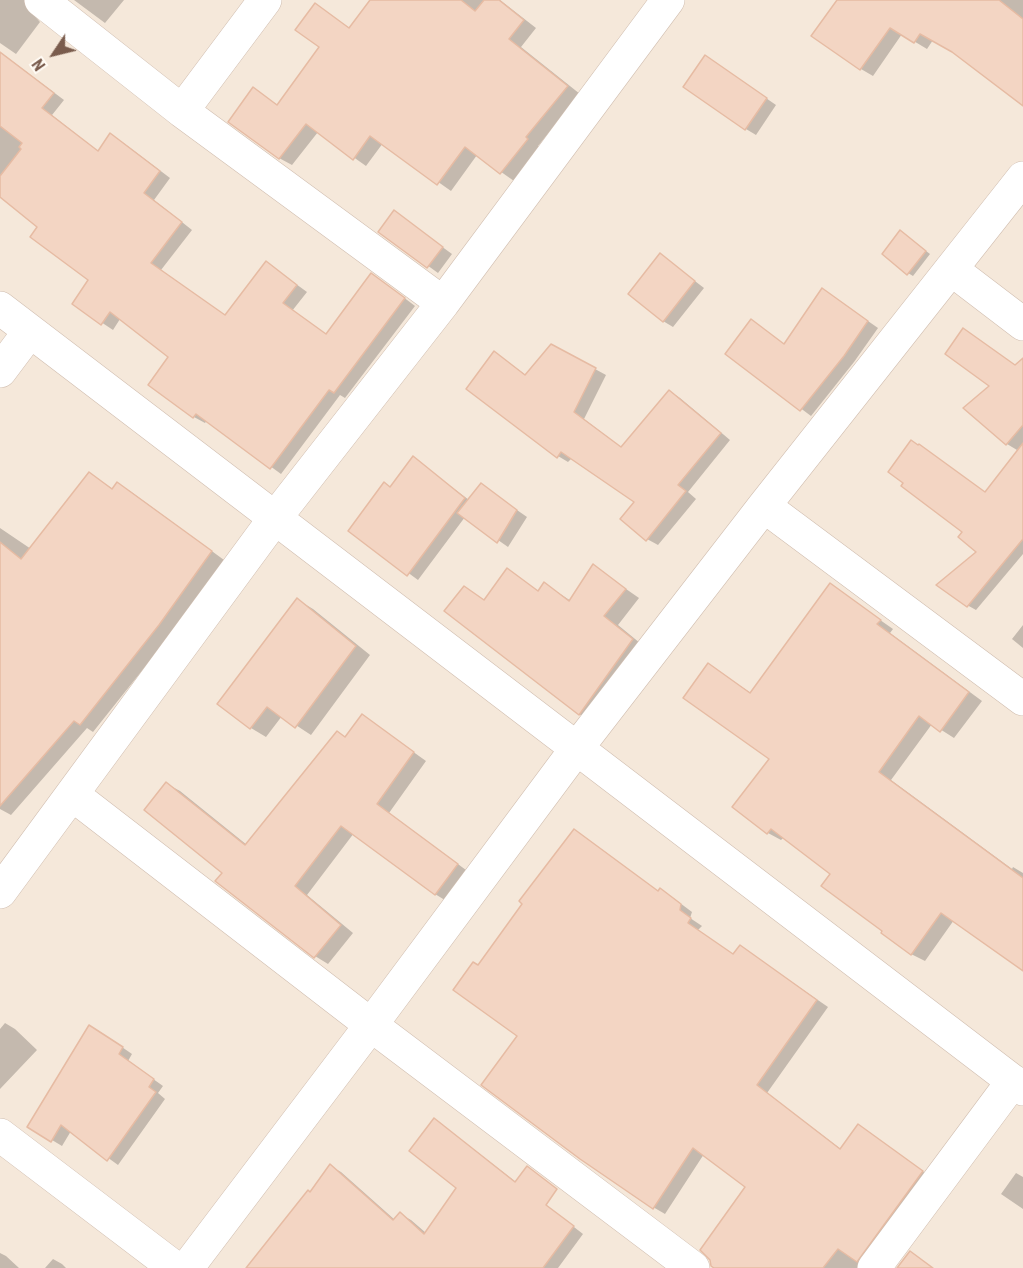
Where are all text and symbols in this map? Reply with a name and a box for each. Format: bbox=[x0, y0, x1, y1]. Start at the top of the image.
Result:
north arrow bbox=[24, 24, 84, 84]
text: N bbox=[28, 55, 49, 74]

